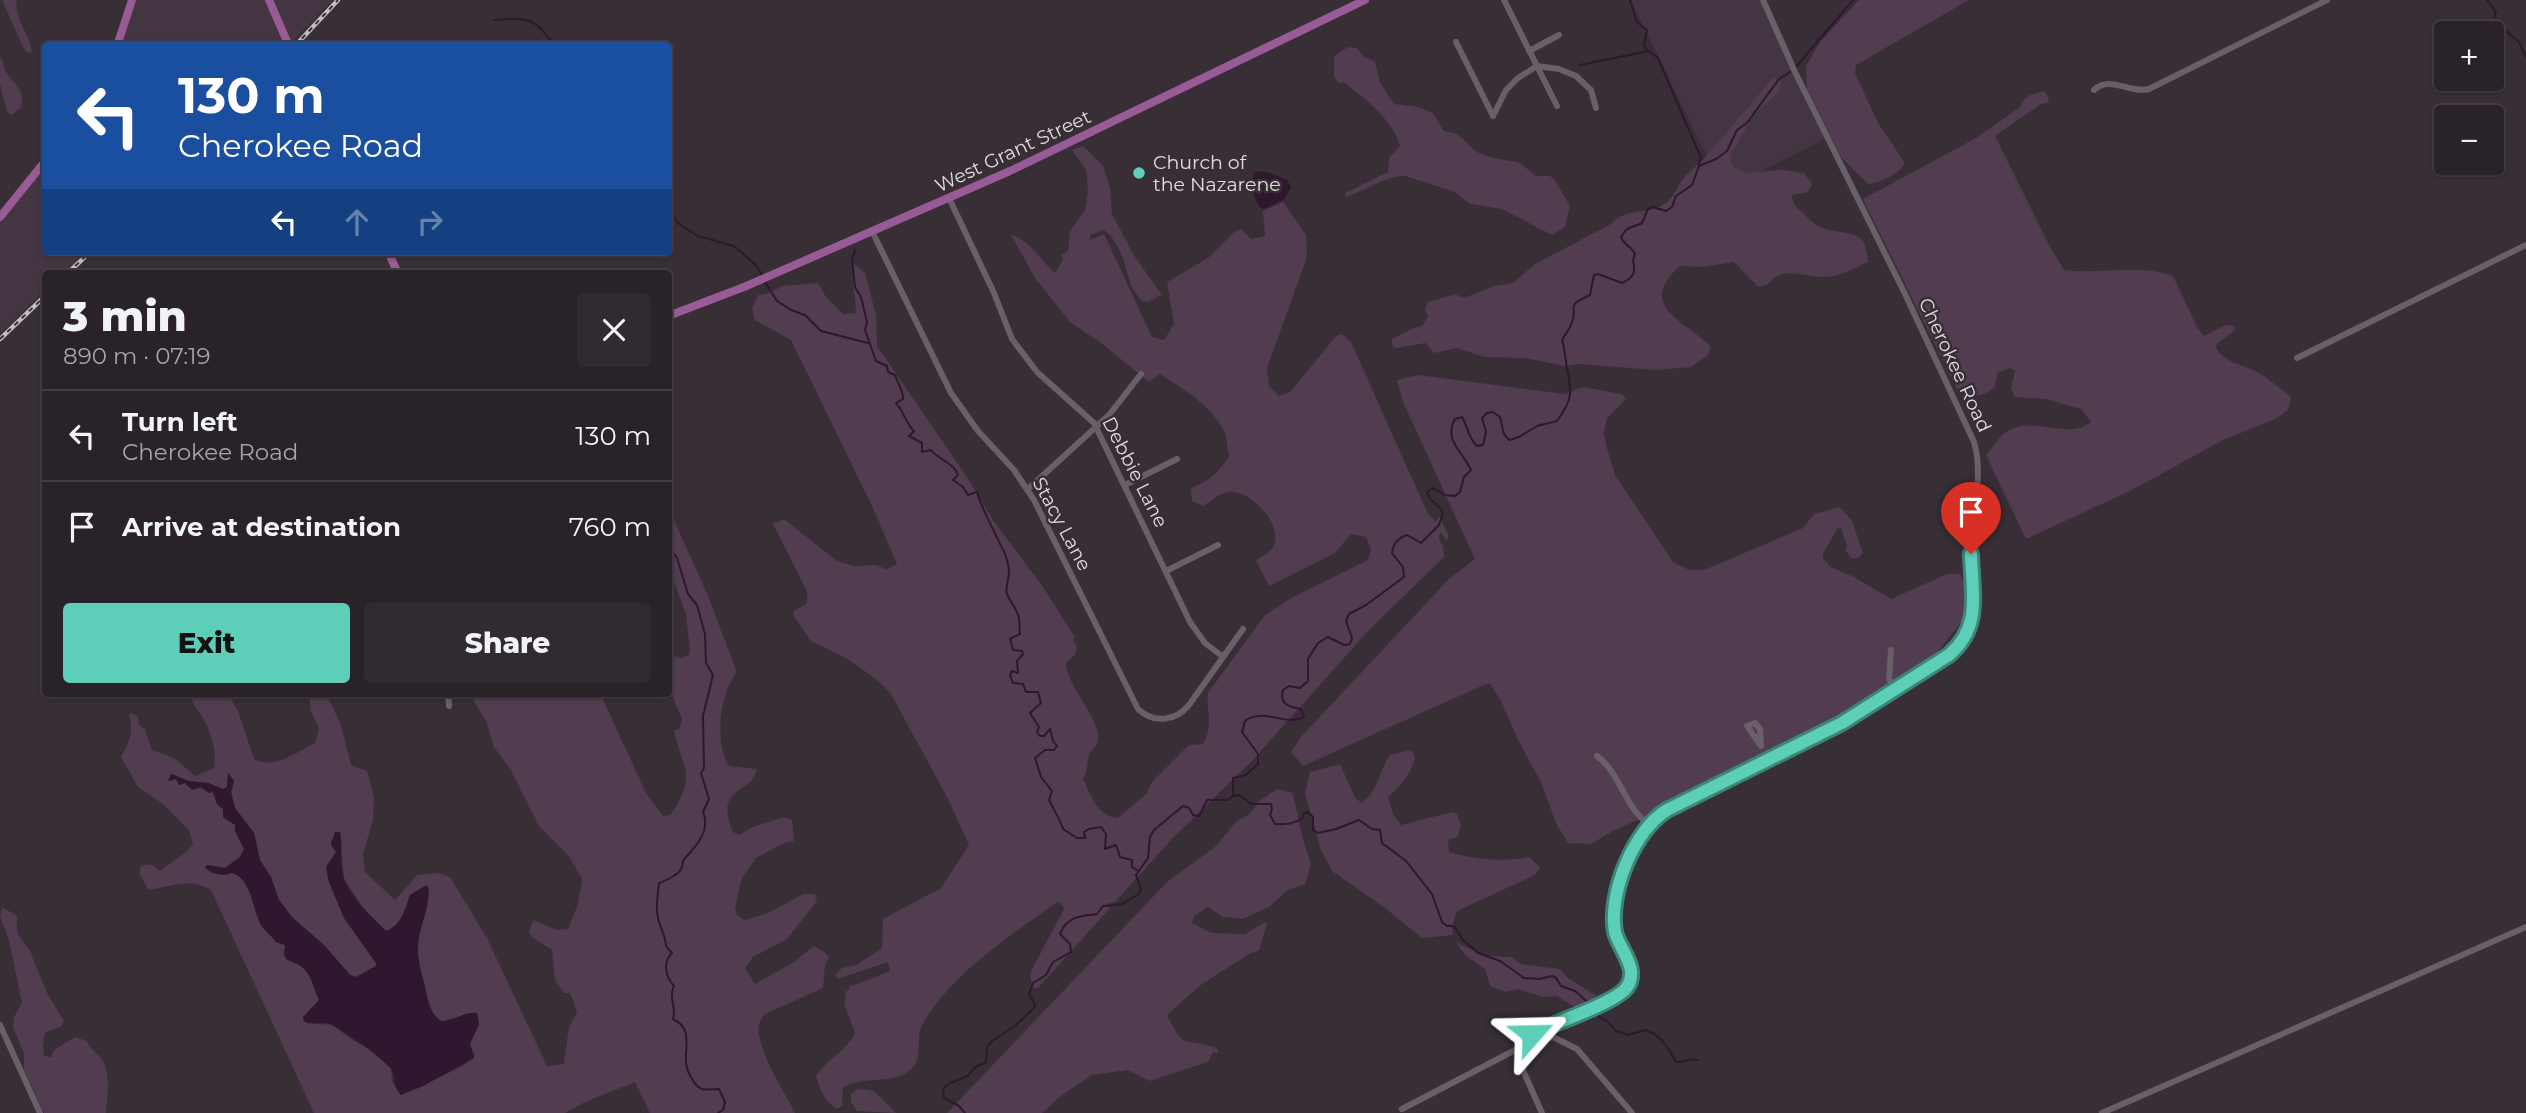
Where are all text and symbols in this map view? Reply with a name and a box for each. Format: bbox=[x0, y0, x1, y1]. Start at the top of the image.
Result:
map controls bbox=[2434, 21, 2504, 175]
button: + bbox=[2434, 21, 2504, 91]
text: 130 m bbox=[178, 66, 325, 125]
icon: left bbox=[63, 70, 154, 161]
street label: West Grant Street bbox=[931, 105, 1095, 197]
button: − bbox=[2434, 105, 2504, 175]
text: Cherokee Road bbox=[178, 126, 423, 165]
place label: Church of the Nazarene bbox=[1153, 151, 1281, 196]
marker: Church of the Nazarene bbox=[1131, 165, 1147, 181]
icon: left bbox=[265, 203, 303, 241]
icon: ahead bbox=[338, 203, 376, 241]
icon: right bbox=[411, 203, 449, 241]
text: 3 min bbox=[63, 290, 187, 342]
button: close bbox=[577, 293, 651, 367]
street label: Cherokee Road bbox=[1914, 294, 1996, 436]
text: 890 m · 07:19 bbox=[63, 342, 211, 370]
text: Turn left bbox=[122, 406, 238, 438]
street label: Debbie Lane bbox=[1097, 413, 1173, 531]
icon: left bbox=[63, 417, 101, 455]
text: 130 m bbox=[575, 420, 651, 452]
text: Cherokee Road bbox=[122, 438, 298, 466]
street label: Stacy Lane bbox=[1028, 473, 1096, 575]
pin bbox=[1941, 482, 2001, 554]
icon: arrive bbox=[1952, 493, 1990, 531]
icon: arrive bbox=[63, 508, 101, 546]
text: Arrive at destination bbox=[122, 511, 401, 543]
text: 760 m bbox=[569, 511, 651, 543]
button: Exit bbox=[63, 603, 350, 683]
button: Share bbox=[364, 603, 651, 683]
position arrow bbox=[1495, 997, 1569, 1071]

